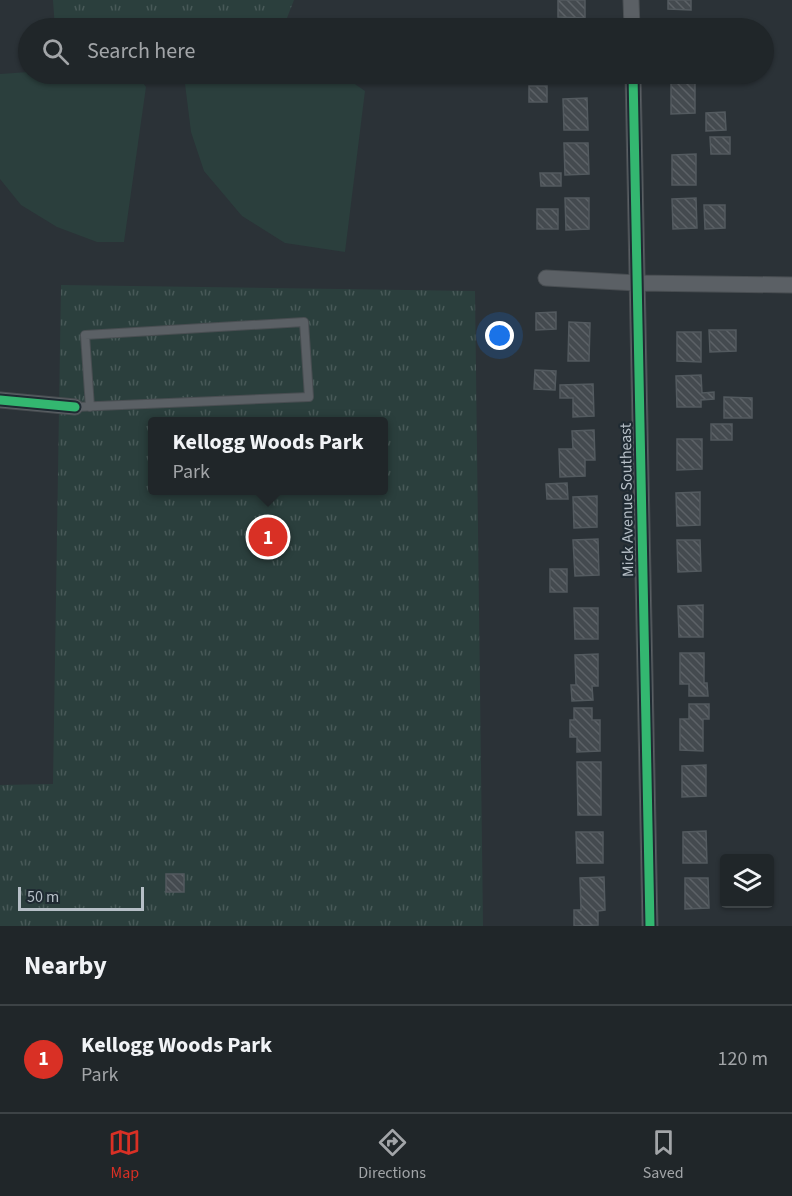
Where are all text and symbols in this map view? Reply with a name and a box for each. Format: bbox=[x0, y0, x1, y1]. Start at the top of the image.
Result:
search box bbox=[18, 18, 774, 84]
icon: search bbox=[39, 35, 72, 68]
text: Search here bbox=[87, 35, 195, 67]
your location bbox=[485, 321, 514, 350]
popup bbox=[148, 417, 388, 495]
street label: Mick Avenue Southeast bbox=[615, 422, 639, 577]
text: Kellogg Woods Park bbox=[172, 426, 364, 458]
text: Park bbox=[172, 458, 210, 486]
pin: 1 bbox=[248, 514, 288, 560]
map controls bbox=[720, 854, 774, 908]
button: layers bbox=[720, 854, 774, 908]
scale bar bbox=[18, 884, 144, 912]
text: 50 m bbox=[27, 886, 59, 908]
text: Nearby bbox=[24, 947, 107, 984]
text: Kellogg Woods Park bbox=[81, 1029, 272, 1061]
text: 1 bbox=[38, 1045, 49, 1073]
text: 120 m bbox=[718, 1045, 768, 1073]
text: Park bbox=[81, 1061, 118, 1089]
tab: Map bbox=[108, 1126, 141, 1184]
tab: Directions bbox=[358, 1126, 426, 1184]
tab: Saved bbox=[643, 1126, 684, 1184]

